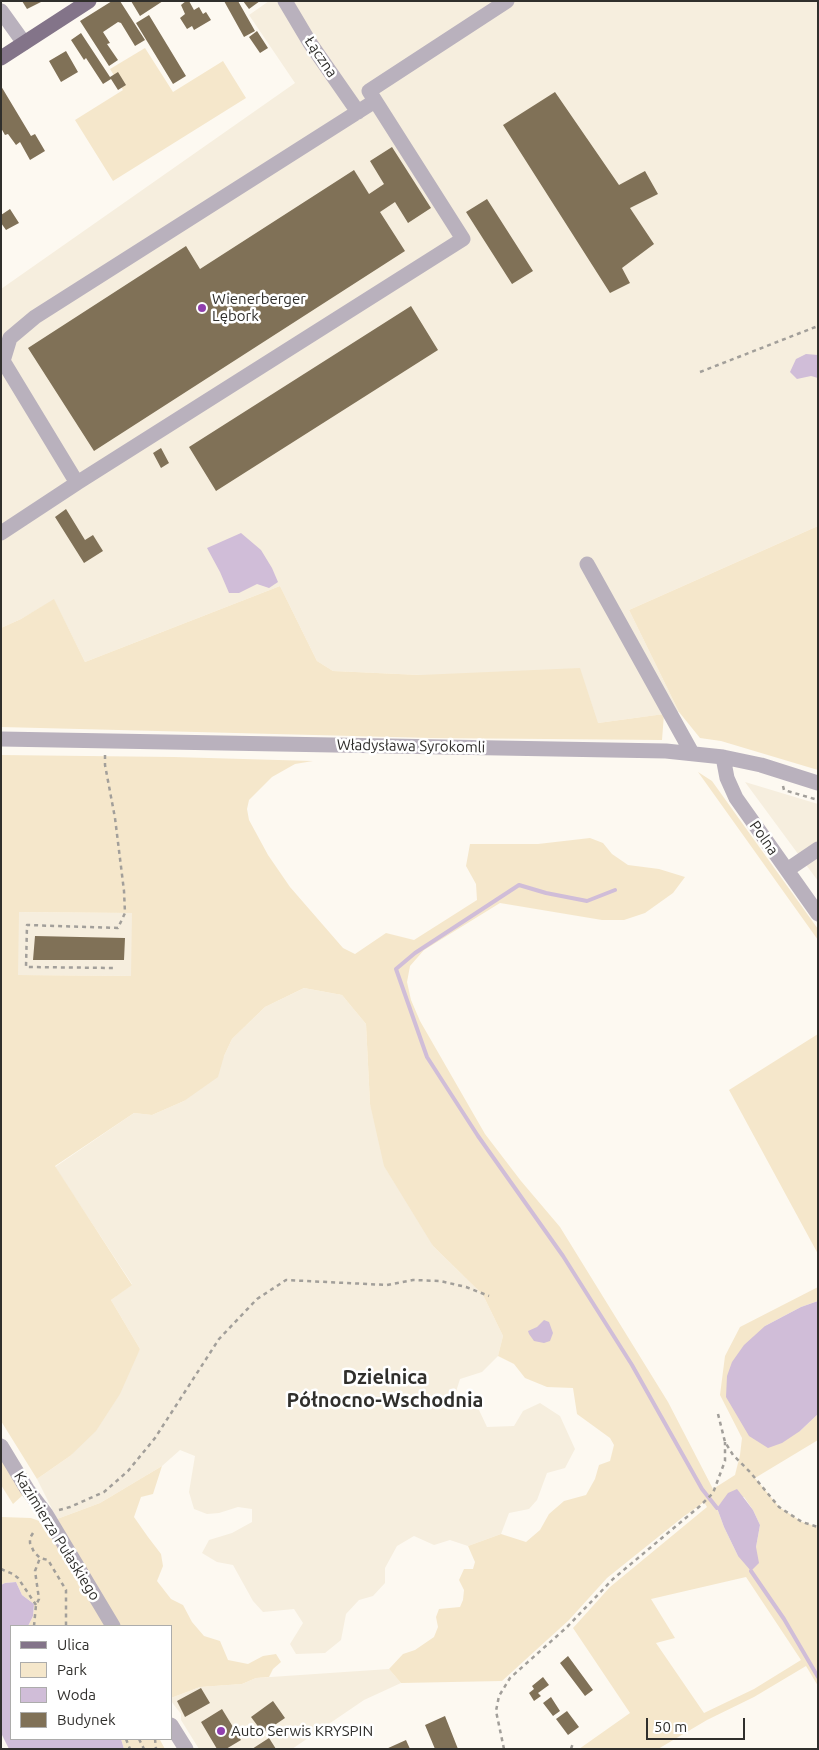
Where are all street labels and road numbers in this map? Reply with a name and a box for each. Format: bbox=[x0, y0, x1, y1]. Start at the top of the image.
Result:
street label: Łączna bbox=[301, 33, 341, 81]
street label: Władysława Syrokomli bbox=[337, 736, 485, 756]
street label: Polna bbox=[746, 817, 782, 859]
street label: Kazimierza Pułaskiego bbox=[10, 1468, 104, 1604]

